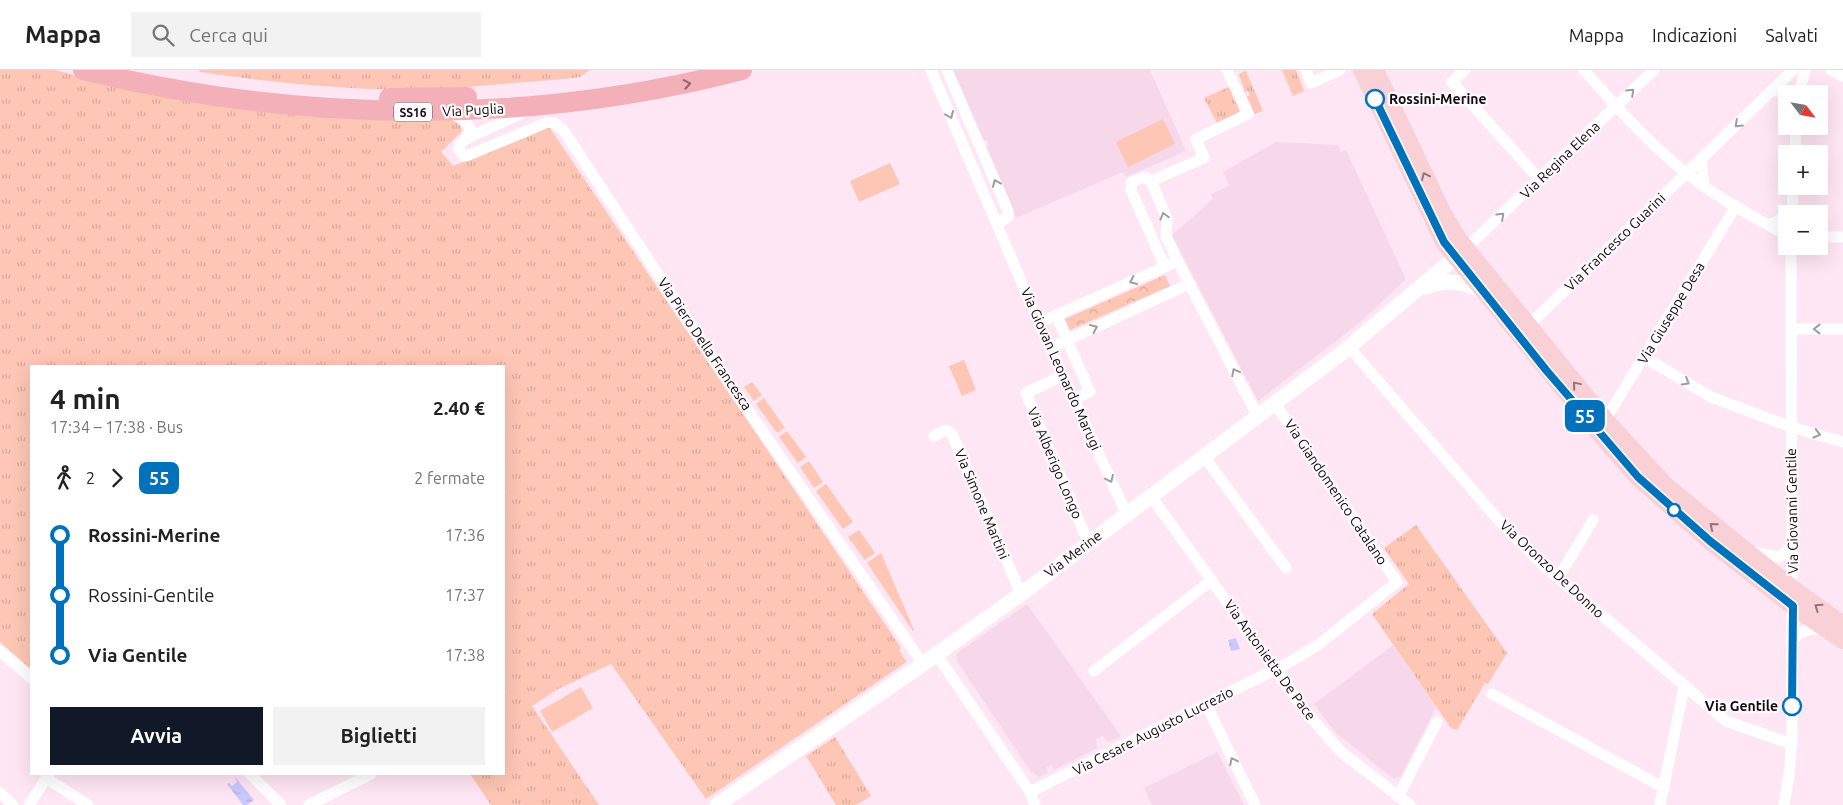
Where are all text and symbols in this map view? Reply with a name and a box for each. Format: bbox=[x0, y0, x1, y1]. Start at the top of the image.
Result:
search box bbox=[131, 12, 481, 57]
text: Mappa bbox=[25, 21, 101, 48]
icon: search bbox=[149, 21, 177, 49]
text: Cerca qui bbox=[189, 24, 268, 46]
text: Mappa bbox=[1569, 25, 1624, 45]
text: Indicazioni bbox=[1652, 25, 1737, 45]
text: Salvati bbox=[1765, 25, 1818, 45]
one-way arrow bbox=[682, 79, 691, 89]
north arrow bbox=[1778, 85, 1828, 135]
map controls bbox=[1778, 85, 1828, 255]
marker: Rossini-Merine bbox=[1365, 89, 1385, 109]
one-way arrow bbox=[1626, 89, 1635, 98]
place label: Rossini-Merine bbox=[1389, 91, 1487, 107]
street label: Via Puglia bbox=[442, 100, 504, 120]
road number: SS16 bbox=[394, 102, 432, 122]
one-way arrow bbox=[943, 110, 954, 119]
street label: Via Regina Elena bbox=[1517, 118, 1603, 202]
one-way arrow bbox=[1735, 118, 1744, 127]
button: + bbox=[1778, 145, 1828, 195]
one-way arrow bbox=[1421, 172, 1432, 181]
one-way arrow bbox=[991, 179, 1002, 188]
street label: Via Francesco Guarini bbox=[1561, 190, 1669, 294]
button: − bbox=[1778, 205, 1828, 255]
one-way arrow bbox=[1159, 211, 1170, 220]
one-way arrow bbox=[1495, 213, 1504, 222]
street label: Via Giuseppe Desa bbox=[1634, 259, 1708, 367]
street label: Via Piero Della Francesca bbox=[655, 275, 755, 413]
one-way arrow bbox=[1129, 275, 1138, 286]
street label: Via Giovan Leonardo Marugi bbox=[1018, 285, 1104, 453]
one-way arrow bbox=[1089, 323, 1098, 334]
one-way arrow bbox=[1813, 324, 1820, 334]
one-way arrow bbox=[1231, 368, 1241, 377]
one-way arrow bbox=[1680, 375, 1689, 385]
one-way arrow bbox=[1573, 382, 1581, 391]
text: 4 min bbox=[50, 383, 121, 414]
text: 2.40 € bbox=[433, 397, 485, 419]
line badge: 55 bbox=[1562, 400, 1608, 432]
street label: Via Alberigo Longo bbox=[1024, 405, 1086, 521]
text: 55 bbox=[1575, 406, 1595, 426]
street label: Via Giandomenico Catalano bbox=[1281, 416, 1391, 568]
text: 17:34 – 17:38 · Bus bbox=[50, 418, 183, 436]
one-way arrow bbox=[1812, 429, 1821, 439]
street label: Via Simone Martini bbox=[952, 447, 1012, 561]
street label: Via Giovanni Gentile bbox=[1783, 448, 1801, 574]
icon: walk bbox=[50, 464, 78, 492]
icon: forward bbox=[103, 464, 131, 492]
text: 55 bbox=[149, 468, 169, 488]
text: 2 bbox=[86, 469, 95, 487]
text: 2 fermate bbox=[414, 469, 485, 487]
one-way arrow bbox=[1104, 474, 1115, 483]
unlabelled marker bbox=[1667, 503, 1681, 517]
street label: Via Oronzo De Donno bbox=[1497, 517, 1607, 621]
text: Rossini-Merine bbox=[88, 524, 220, 546]
one-way arrow bbox=[1710, 524, 1719, 532]
text: 17:36 bbox=[445, 526, 485, 544]
street label: Via Merine bbox=[1041, 527, 1105, 581]
text: Rossini-Gentile bbox=[88, 584, 215, 606]
text: 17:37 bbox=[445, 586, 485, 604]
street label: Via Antonietta De Pace bbox=[1221, 597, 1319, 723]
one-way arrow bbox=[1814, 604, 1823, 613]
text: Via Gentile bbox=[88, 644, 187, 666]
text: 17:38 bbox=[445, 646, 485, 664]
street label: Via Cesare Augusto Lucrezio bbox=[1070, 684, 1236, 778]
marker: Via Gentile bbox=[1782, 696, 1802, 716]
place label: Via Gentile bbox=[1705, 698, 1778, 714]
button: Avvia bbox=[50, 707, 263, 765]
button: Biglietti bbox=[273, 707, 485, 765]
one-way arrow bbox=[1229, 757, 1240, 766]

